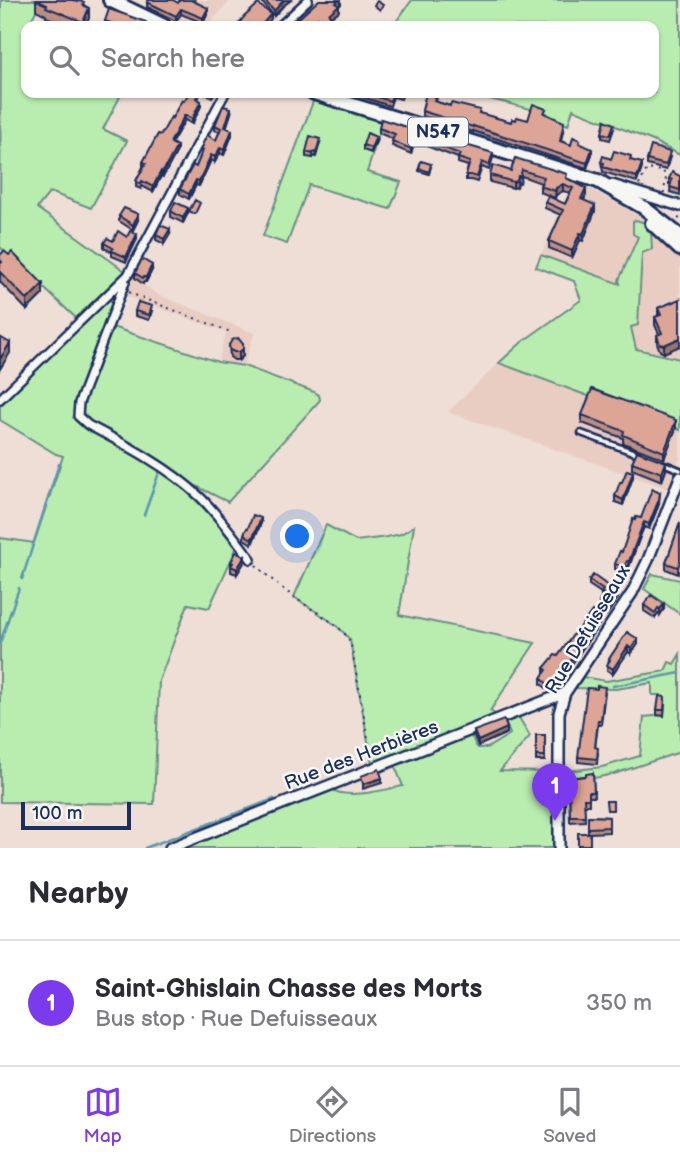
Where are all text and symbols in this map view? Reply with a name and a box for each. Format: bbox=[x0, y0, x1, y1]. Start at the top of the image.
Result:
search box bbox=[21, 21, 659, 98]
icon: search bbox=[45, 41, 83, 79]
text: Search here bbox=[101, 44, 245, 75]
road number: N547 bbox=[408, 118, 468, 146]
your location bbox=[280, 519, 314, 553]
street label: Rue Defuisseaux bbox=[541, 561, 636, 698]
street label: Rue des Herbières bbox=[281, 715, 442, 795]
pin: 1 bbox=[532, 763, 578, 821]
scale bar bbox=[21, 799, 131, 831]
text: 100 m bbox=[32, 802, 83, 825]
text: Nearby bbox=[28, 876, 128, 912]
text: Saint-Ghislain Chasse des Morts bbox=[95, 974, 482, 1005]
text: 1 bbox=[46, 989, 56, 1017]
text: 350 m bbox=[586, 989, 652, 1017]
text: Bus stop · Rue Defuisseaux bbox=[95, 1005, 377, 1033]
tab: Map bbox=[84, 1083, 122, 1148]
tab: Directions bbox=[289, 1083, 376, 1148]
tab: Saved bbox=[543, 1083, 596, 1148]

